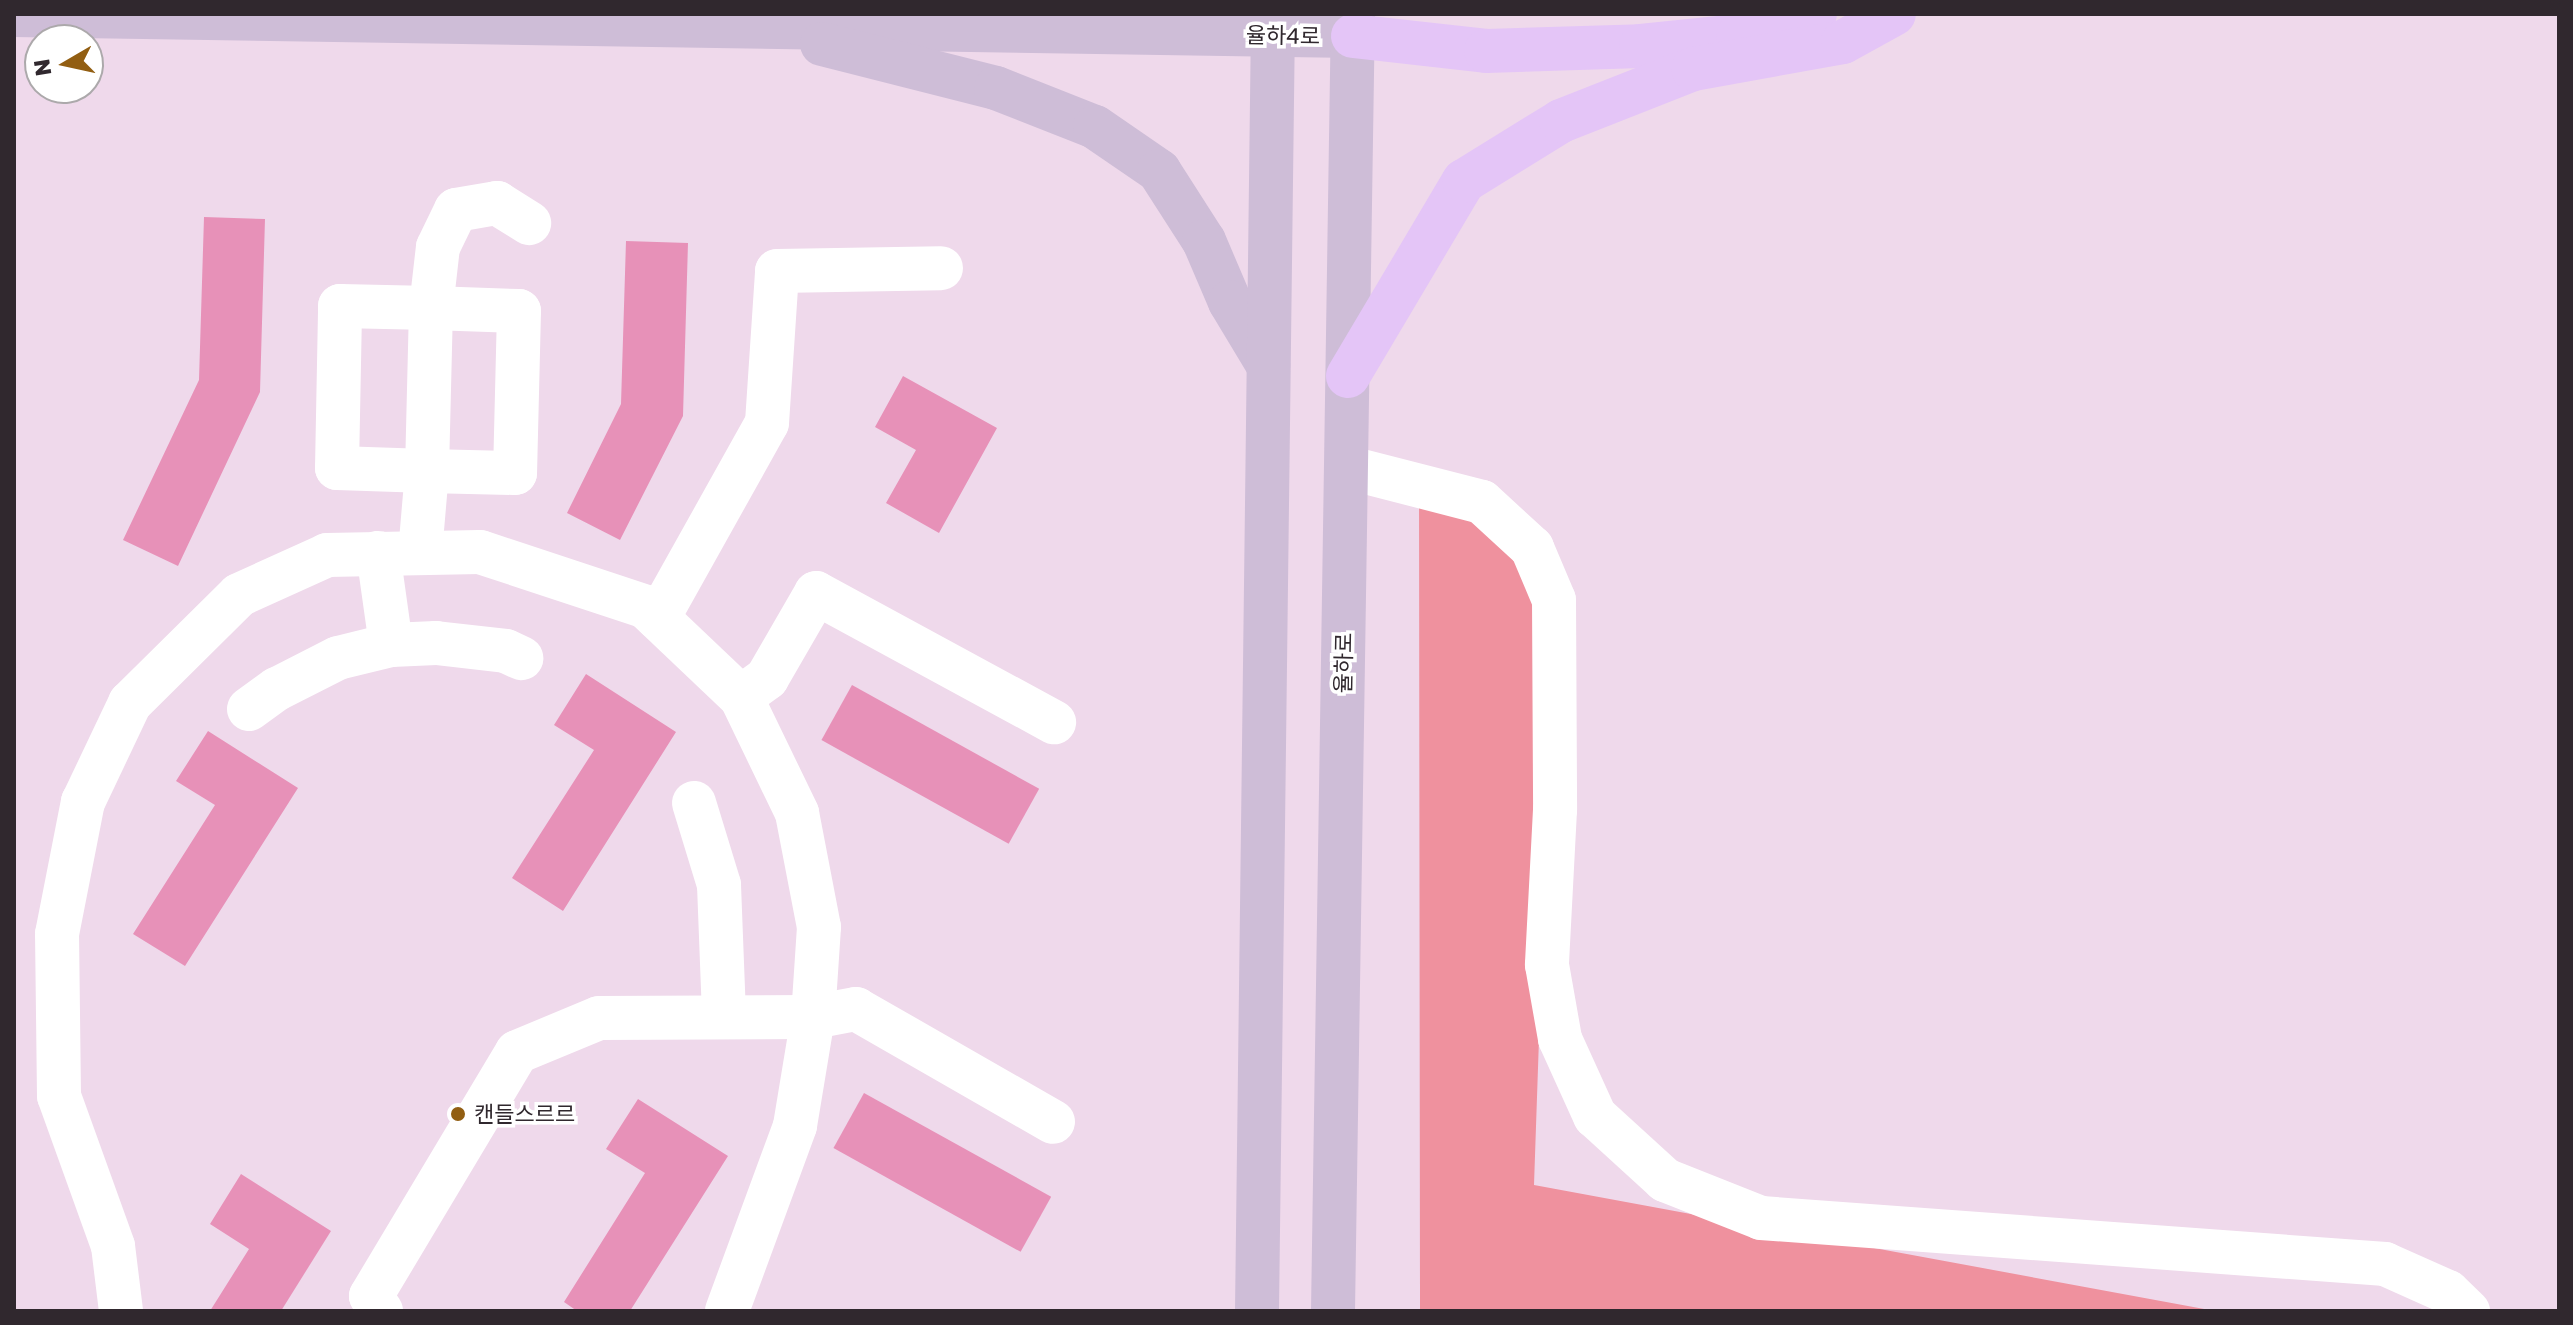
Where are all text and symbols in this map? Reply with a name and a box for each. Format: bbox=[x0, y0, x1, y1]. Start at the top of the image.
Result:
street label: 율하4로 bbox=[1246, 21, 1320, 49]
north arrow bbox=[24, 24, 104, 104]
text: N bbox=[27, 57, 56, 78]
street label: 율하로 bbox=[1329, 632, 1357, 694]
place label: 캔들스르르 bbox=[474, 1101, 575, 1127]
marker: 캔들스르르 bbox=[449, 1105, 467, 1123]

